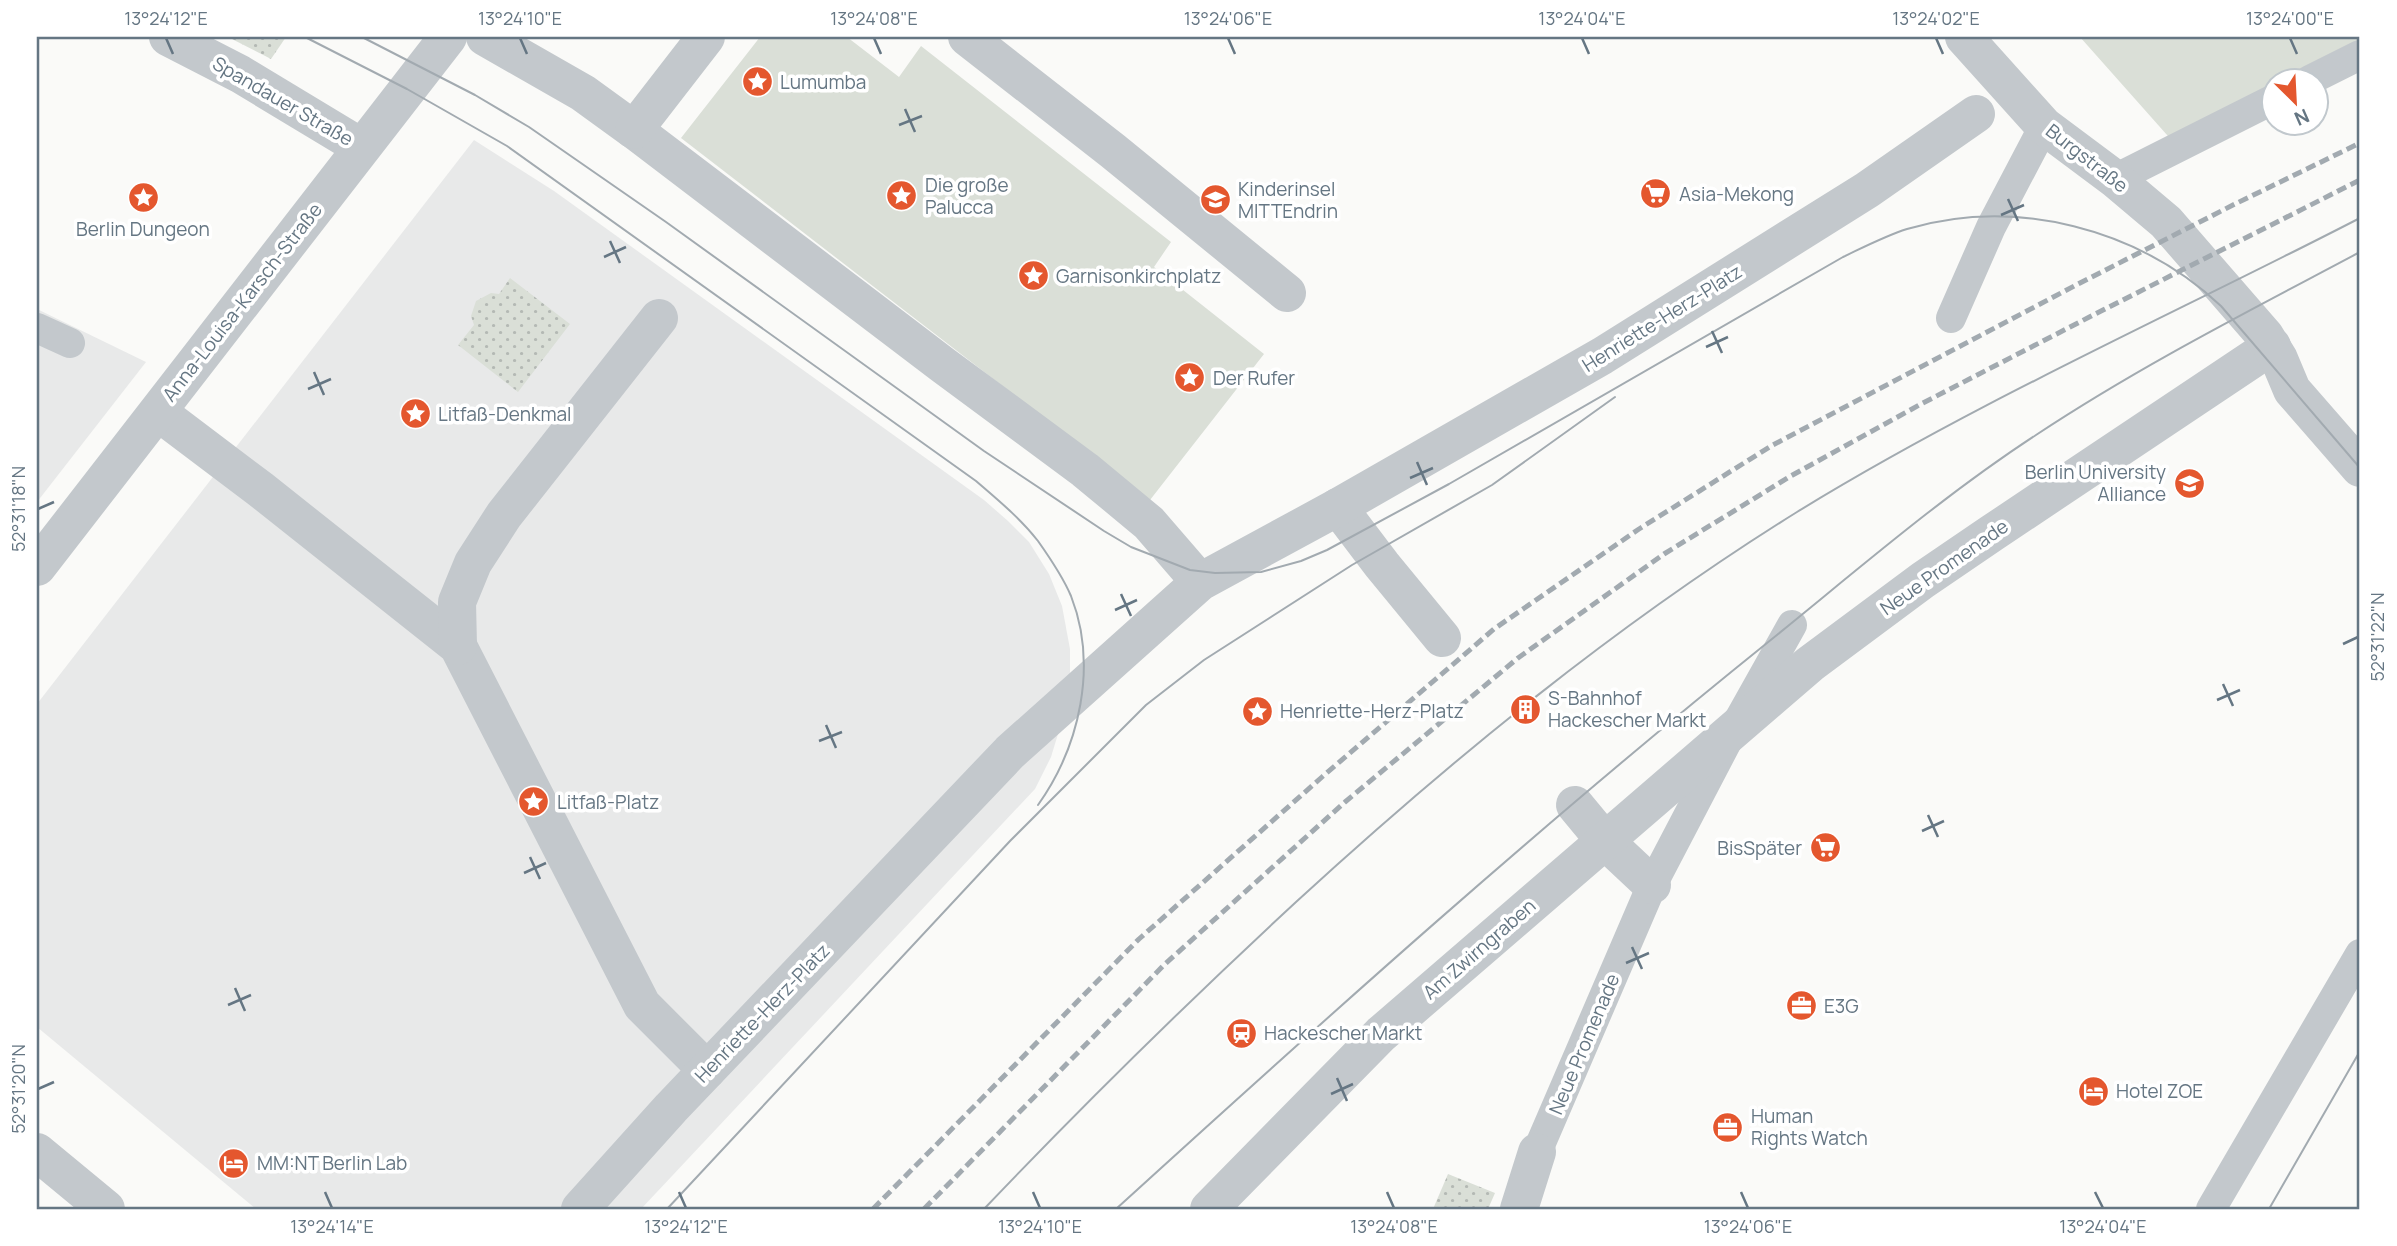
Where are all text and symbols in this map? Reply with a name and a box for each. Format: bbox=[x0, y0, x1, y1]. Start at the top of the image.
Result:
text: 13°24'12"E bbox=[124, 6, 208, 30]
text: 13°24'10"E bbox=[478, 6, 562, 30]
text: 13°24'08"E bbox=[830, 6, 918, 30]
text: 13°24'06"E bbox=[1184, 6, 1272, 30]
text: 13°24'04"E bbox=[1538, 6, 1626, 30]
text: 13°24'02"E bbox=[1892, 6, 1980, 30]
text: 13°24'00"E bbox=[2246, 6, 2334, 30]
street label: Spandauer Straße bbox=[208, 50, 358, 152]
place icon: Lumumba bbox=[740, 65, 774, 99]
north arrow bbox=[2260, 66, 2330, 136]
place label: Lumumba bbox=[780, 69, 866, 95]
text: N bbox=[2290, 103, 2313, 132]
street label: Burgstraße bbox=[2040, 118, 2134, 198]
place label: Die große Palucca bbox=[925, 172, 1009, 220]
place label: Kinderinsel MITTEndrin bbox=[1238, 176, 1338, 224]
supermarket icon: Asia-Mekong bbox=[1639, 177, 1673, 211]
place icon: Die große Palucca bbox=[885, 179, 919, 213]
place icon: Berlin Dungeon bbox=[126, 181, 160, 215]
place label: Asia-Mekong bbox=[1679, 181, 1794, 207]
school or university icon: Kinderinsel MITTEndrin bbox=[1198, 183, 1232, 217]
street label: Anna-Louisa-Karsch-Straße bbox=[156, 197, 328, 407]
place label: Berlin Dungeon bbox=[76, 216, 210, 242]
street label: Henriette-Herz-Platz bbox=[1577, 258, 1747, 378]
place icon: Garnisonkirchplatz bbox=[1016, 259, 1050, 293]
place label: Garnisonkirchplatz bbox=[1056, 263, 1221, 289]
place icon: Der Rufer bbox=[1173, 361, 1207, 395]
place label: Der Rufer bbox=[1213, 365, 1295, 391]
place icon: Litfaß-Denkmal bbox=[398, 397, 432, 431]
place label: Litfaß-Denkmal bbox=[438, 401, 572, 427]
place label: Berlin University Alliance bbox=[2025, 459, 2166, 507]
text: 52°31'18"N bbox=[6, 466, 30, 552]
school or university icon: Berlin University Alliance bbox=[2172, 466, 2206, 500]
street label: Neue Promenade bbox=[1875, 513, 2013, 621]
text: 52°31'22"N bbox=[2365, 593, 2389, 681]
place label: S-Bahnhof Hackescher Markt bbox=[1548, 685, 1706, 733]
building icon: S-Bahnhof Hackescher Markt bbox=[1508, 692, 1542, 726]
place icon: Henriette-Herz-Platz bbox=[1240, 694, 1274, 728]
place label: Henriette-Herz-Platz bbox=[1280, 698, 1464, 724]
place icon: Litfaß-Platz bbox=[517, 785, 551, 819]
place label: Litfaß-Platz bbox=[557, 789, 659, 815]
supermarket icon: BisSpäter bbox=[1808, 831, 1842, 865]
place label: BisSpäter bbox=[1717, 835, 1802, 861]
street label: Am Zwirngraben bbox=[1417, 893, 1541, 1005]
street label: Henriette-Herz-Platz bbox=[689, 938, 835, 1088]
street label: Neue Promenade bbox=[1543, 970, 1625, 1118]
office icon: E3G bbox=[1784, 989, 1818, 1023]
place label: E3G bbox=[1824, 993, 1859, 1019]
station icon: Hackescher Markt bbox=[1224, 1016, 1258, 1050]
place label: Hackescher Markt bbox=[1264, 1020, 1422, 1046]
text: 52°31'20"N bbox=[6, 1044, 30, 1134]
hotel icon: Hotel ZOE bbox=[2076, 1074, 2110, 1108]
place label: Hotel ZOE bbox=[2116, 1078, 2203, 1104]
place label: Human Rights Watch bbox=[1751, 1103, 1868, 1151]
office icon: Human Rights Watch bbox=[1711, 1110, 1745, 1144]
hotel icon: MM:NT Berlin Lab bbox=[217, 1146, 251, 1180]
place label: MM:NT Berlin Lab bbox=[257, 1150, 407, 1176]
text: 13°24'14"E bbox=[290, 1214, 374, 1238]
text: 13°24'12"E bbox=[644, 1214, 728, 1238]
text: 13°24'10"E bbox=[998, 1214, 1082, 1238]
text: 13°24'08"E bbox=[1350, 1214, 1438, 1238]
text: 13°24'06"E bbox=[1704, 1214, 1792, 1238]
text: 13°24'04"E bbox=[2059, 1214, 2147, 1238]

